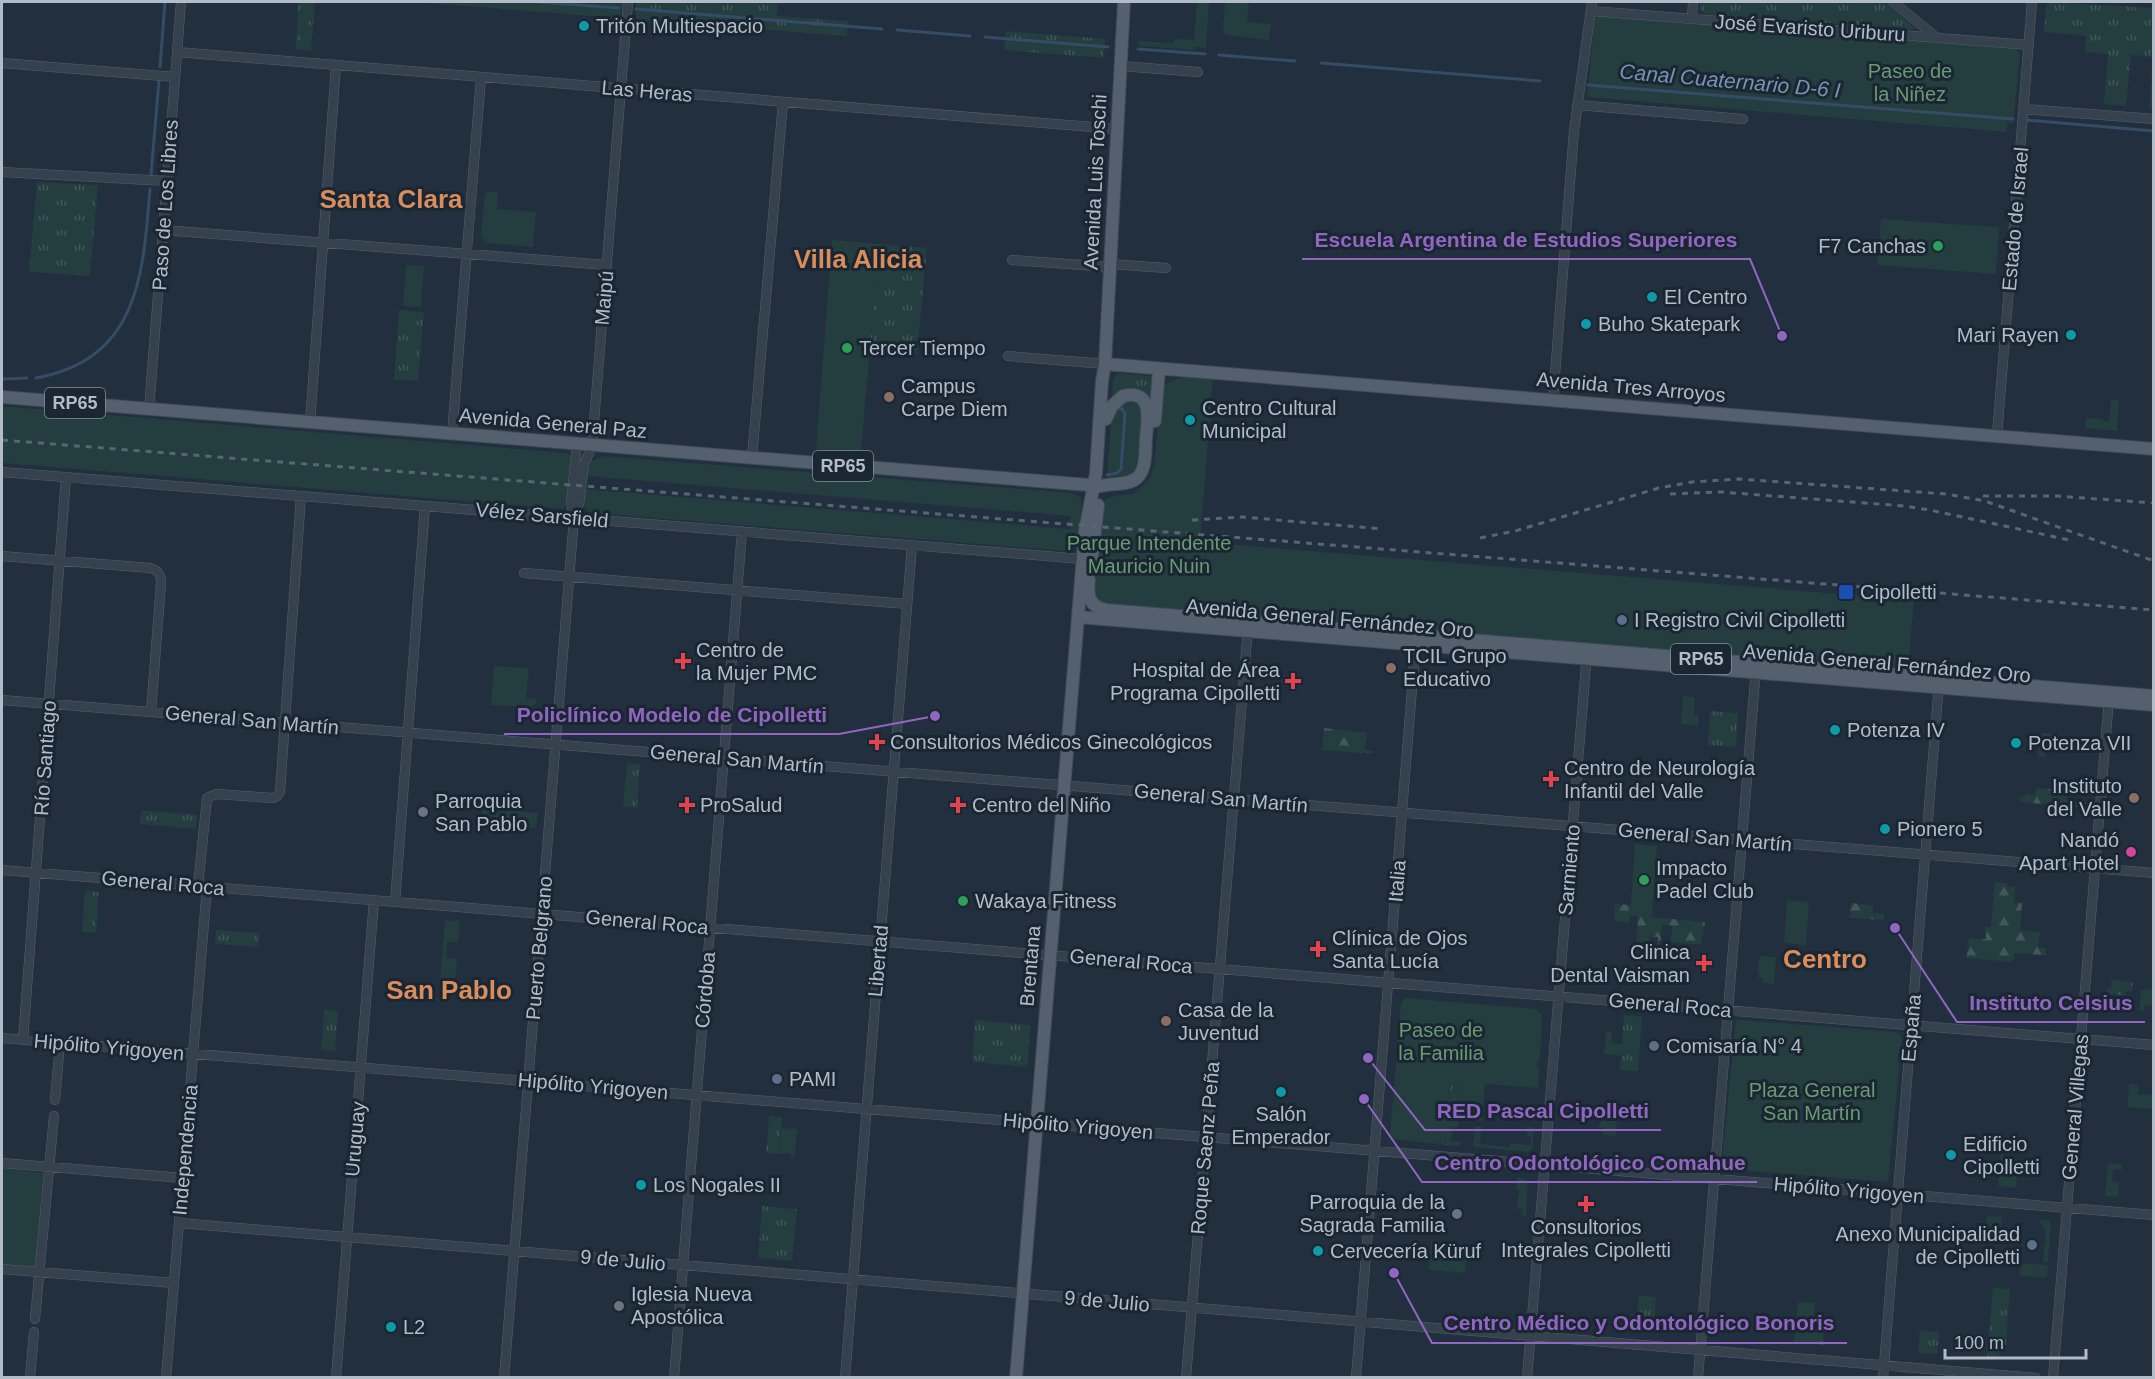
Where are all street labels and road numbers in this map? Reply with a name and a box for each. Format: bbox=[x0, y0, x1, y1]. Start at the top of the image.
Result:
street label: José Evaristo Uriburu bbox=[1714, 10, 1906, 46]
street label: Las Heras bbox=[601, 76, 693, 106]
street label: Avenida Luis Toschi bbox=[1079, 94, 1111, 270]
street label: Paso de Los Libres bbox=[148, 119, 182, 291]
street label: Estado de Israel bbox=[1998, 146, 2032, 292]
street label: Maipú bbox=[591, 270, 617, 326]
street label: Avenida Tres Arroyos bbox=[1536, 368, 1726, 406]
road number: RP65 bbox=[45, 388, 105, 418]
street label: Avenida General Paz bbox=[458, 404, 648, 442]
road number: RP65 bbox=[813, 451, 873, 481]
street label: Vélez Sarsfield bbox=[475, 498, 609, 532]
street label: Avenida General Fernández Oro bbox=[1185, 594, 1475, 642]
street label: Avenida General Fernández Oro bbox=[1742, 639, 2032, 687]
road number: RP65 bbox=[1671, 644, 1731, 674]
street label: Río Santiago bbox=[30, 700, 60, 816]
street label: General San Martín bbox=[164, 701, 340, 739]
street label: General San Martín bbox=[649, 740, 825, 778]
street label: General San Martín bbox=[1133, 779, 1309, 817]
street label: General San Martín bbox=[1617, 818, 1793, 856]
street label: Sarmiento bbox=[1554, 824, 1584, 916]
street label: Italia bbox=[1384, 858, 1410, 903]
street label: General Roca bbox=[101, 867, 226, 899]
street label: Puerto Belgrano bbox=[522, 875, 556, 1021]
street label: General Roca bbox=[585, 906, 710, 938]
street label: Libertad bbox=[864, 924, 892, 998]
street label: Brentana bbox=[1016, 924, 1045, 1007]
street label: General Roca bbox=[1069, 945, 1194, 977]
street label: Córdoba bbox=[691, 950, 719, 1029]
street label: General Roca bbox=[1608, 989, 1733, 1021]
street label: España bbox=[1897, 992, 1925, 1063]
street label: Hipólito Yrigoyen bbox=[33, 1029, 185, 1065]
street label: General Villegas bbox=[2058, 1033, 2092, 1181]
street label: Roque Saenz Peña bbox=[1186, 1060, 1224, 1235]
street label: Hipólito Yrigoyen bbox=[517, 1068, 669, 1104]
street label: Independencia bbox=[168, 1083, 202, 1216]
street label: Uruguay bbox=[341, 1100, 369, 1178]
street label: Hipólito Yrigoyen bbox=[1002, 1108, 1154, 1144]
street label: Hipólito Yrigoyen bbox=[1773, 1172, 1925, 1208]
street label: 9 de Julio bbox=[579, 1245, 667, 1275]
street label: 9 de Julio bbox=[1063, 1286, 1151, 1316]

